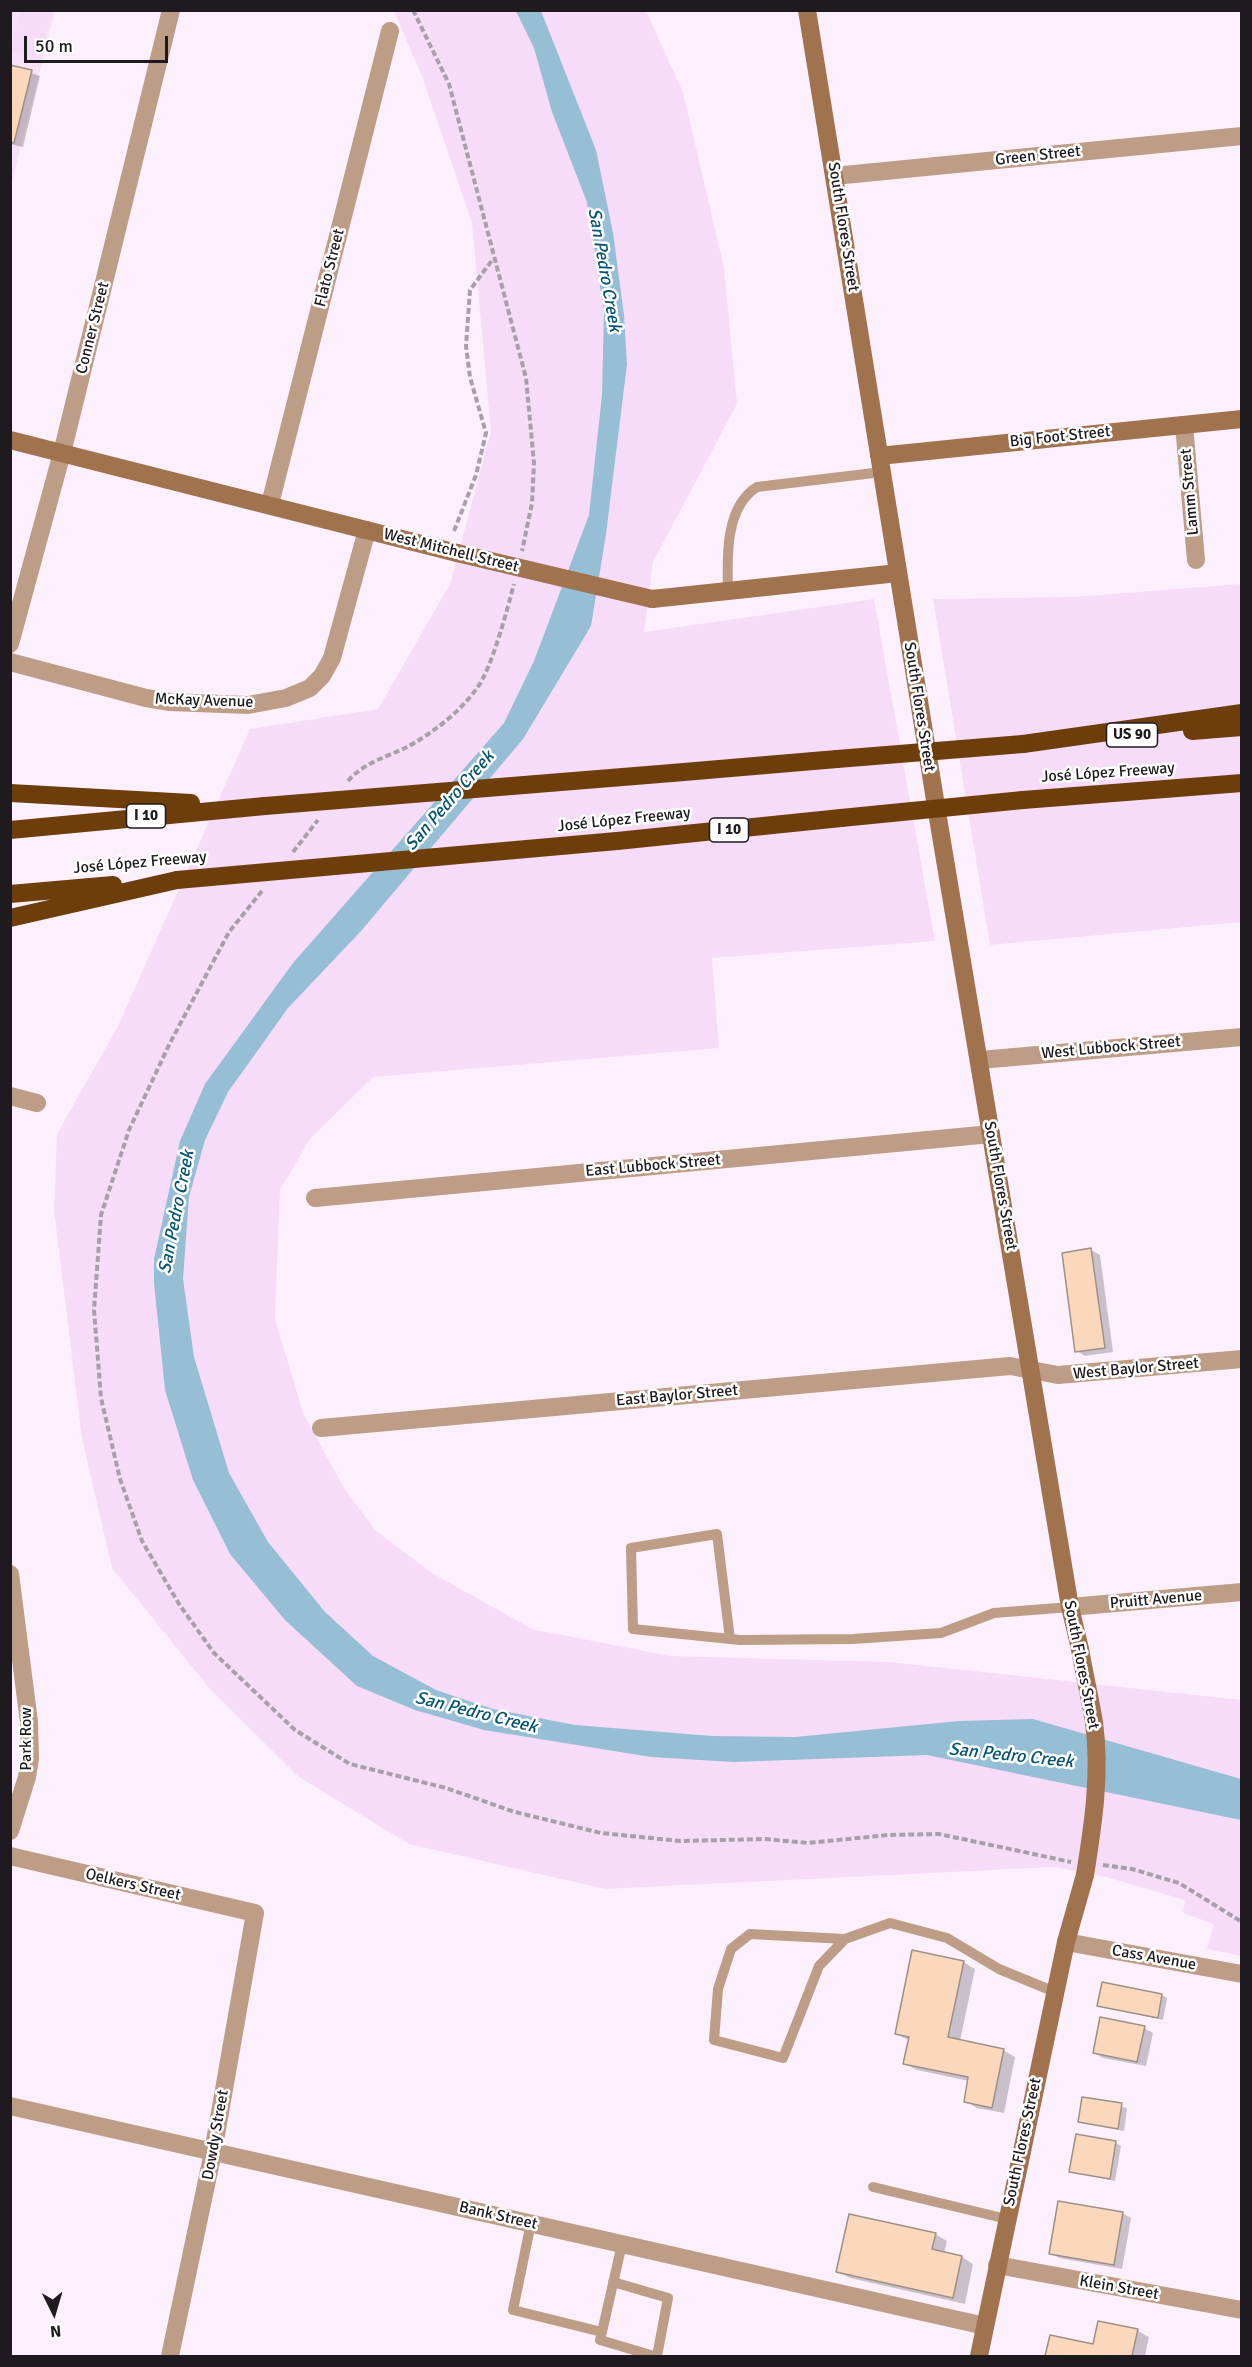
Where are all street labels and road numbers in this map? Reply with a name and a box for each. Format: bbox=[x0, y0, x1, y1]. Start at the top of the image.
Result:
street label: Green Street bbox=[994, 142, 1082, 170]
street label: South Flores Street bbox=[823, 161, 863, 293]
street label: Flato Street bbox=[311, 227, 349, 309]
street label: Conner Street bbox=[72, 280, 114, 376]
street label: Big Foot Street bbox=[1009, 422, 1111, 452]
street label: Lamm Street bbox=[1177, 448, 1203, 536]
street label: West Mitchell Street bbox=[382, 525, 520, 577]
street label: South Flores Street bbox=[899, 641, 939, 773]
street label: McKay Avenue bbox=[154, 690, 254, 712]
road number: US 90 bbox=[1106, 723, 1158, 747]
street label: José López Freeway bbox=[1041, 759, 1175, 787]
street label: José López Freeway bbox=[557, 803, 691, 837]
road number: I 10 bbox=[126, 804, 166, 828]
road number: I 10 bbox=[710, 818, 748, 842]
street label: José López Freeway bbox=[73, 848, 207, 878]
street label: West Lubbock Street bbox=[1041, 1032, 1181, 1064]
street label: South Flores Street bbox=[979, 1120, 1021, 1252]
street label: East Lubbock Street bbox=[584, 1151, 722, 1181]
street label: West Baylor Street bbox=[1072, 1354, 1200, 1384]
street label: East Baylor Street bbox=[615, 1381, 739, 1411]
street label: Pruitt Avenue bbox=[1109, 1586, 1203, 1614]
street label: South Flores Street bbox=[1059, 1599, 1103, 1731]
street label: Park Row bbox=[17, 1707, 37, 1771]
street label: Oelkers Street bbox=[84, 1865, 182, 1905]
street label: Cass Avenue bbox=[1110, 1941, 1198, 1975]
street label: South Flores Street bbox=[1000, 2076, 1046, 2208]
street label: Dowdy Street bbox=[199, 2088, 233, 2182]
street label: Bank Street bbox=[457, 2198, 539, 2234]
street label: Klein Street bbox=[1078, 2272, 1160, 2304]

